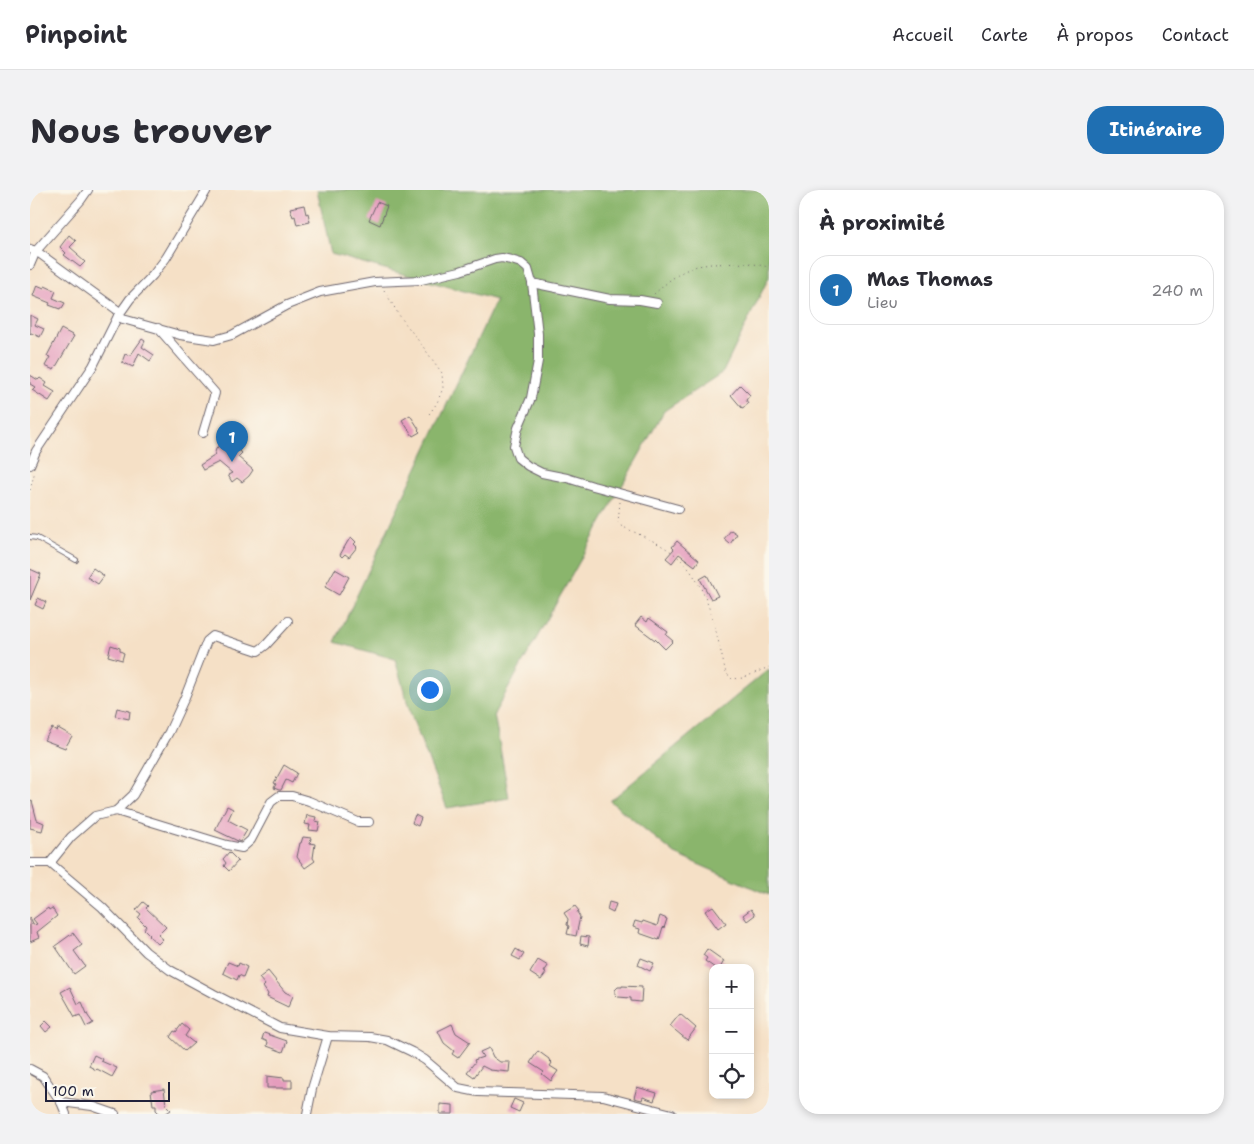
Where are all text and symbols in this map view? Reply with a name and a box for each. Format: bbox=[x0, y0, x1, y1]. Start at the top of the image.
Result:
text: Pinpoint bbox=[25, 19, 127, 51]
text: Accueil bbox=[892, 23, 953, 47]
text: Carte bbox=[981, 23, 1028, 47]
text: À propos bbox=[1056, 23, 1134, 47]
text: Contact bbox=[1162, 23, 1229, 47]
button: Itinéraire bbox=[1087, 106, 1224, 154]
text: Nous trouver bbox=[30, 107, 272, 154]
text: À proximité bbox=[819, 209, 945, 237]
text: Mas Thomas bbox=[867, 267, 993, 292]
text: 1 bbox=[832, 280, 840, 301]
text: 240 m bbox=[1151, 280, 1203, 301]
text: Lieu bbox=[867, 292, 898, 313]
pin: 1 bbox=[216, 421, 248, 462]
your location bbox=[417, 677, 443, 703]
map controls bbox=[709, 964, 754, 1099]
button: + bbox=[709, 964, 754, 1009]
button: − bbox=[709, 1009, 754, 1054]
button: locate bbox=[709, 1054, 754, 1099]
scale bar bbox=[45, 1079, 170, 1102]
text: 100 m bbox=[52, 1082, 94, 1100]

